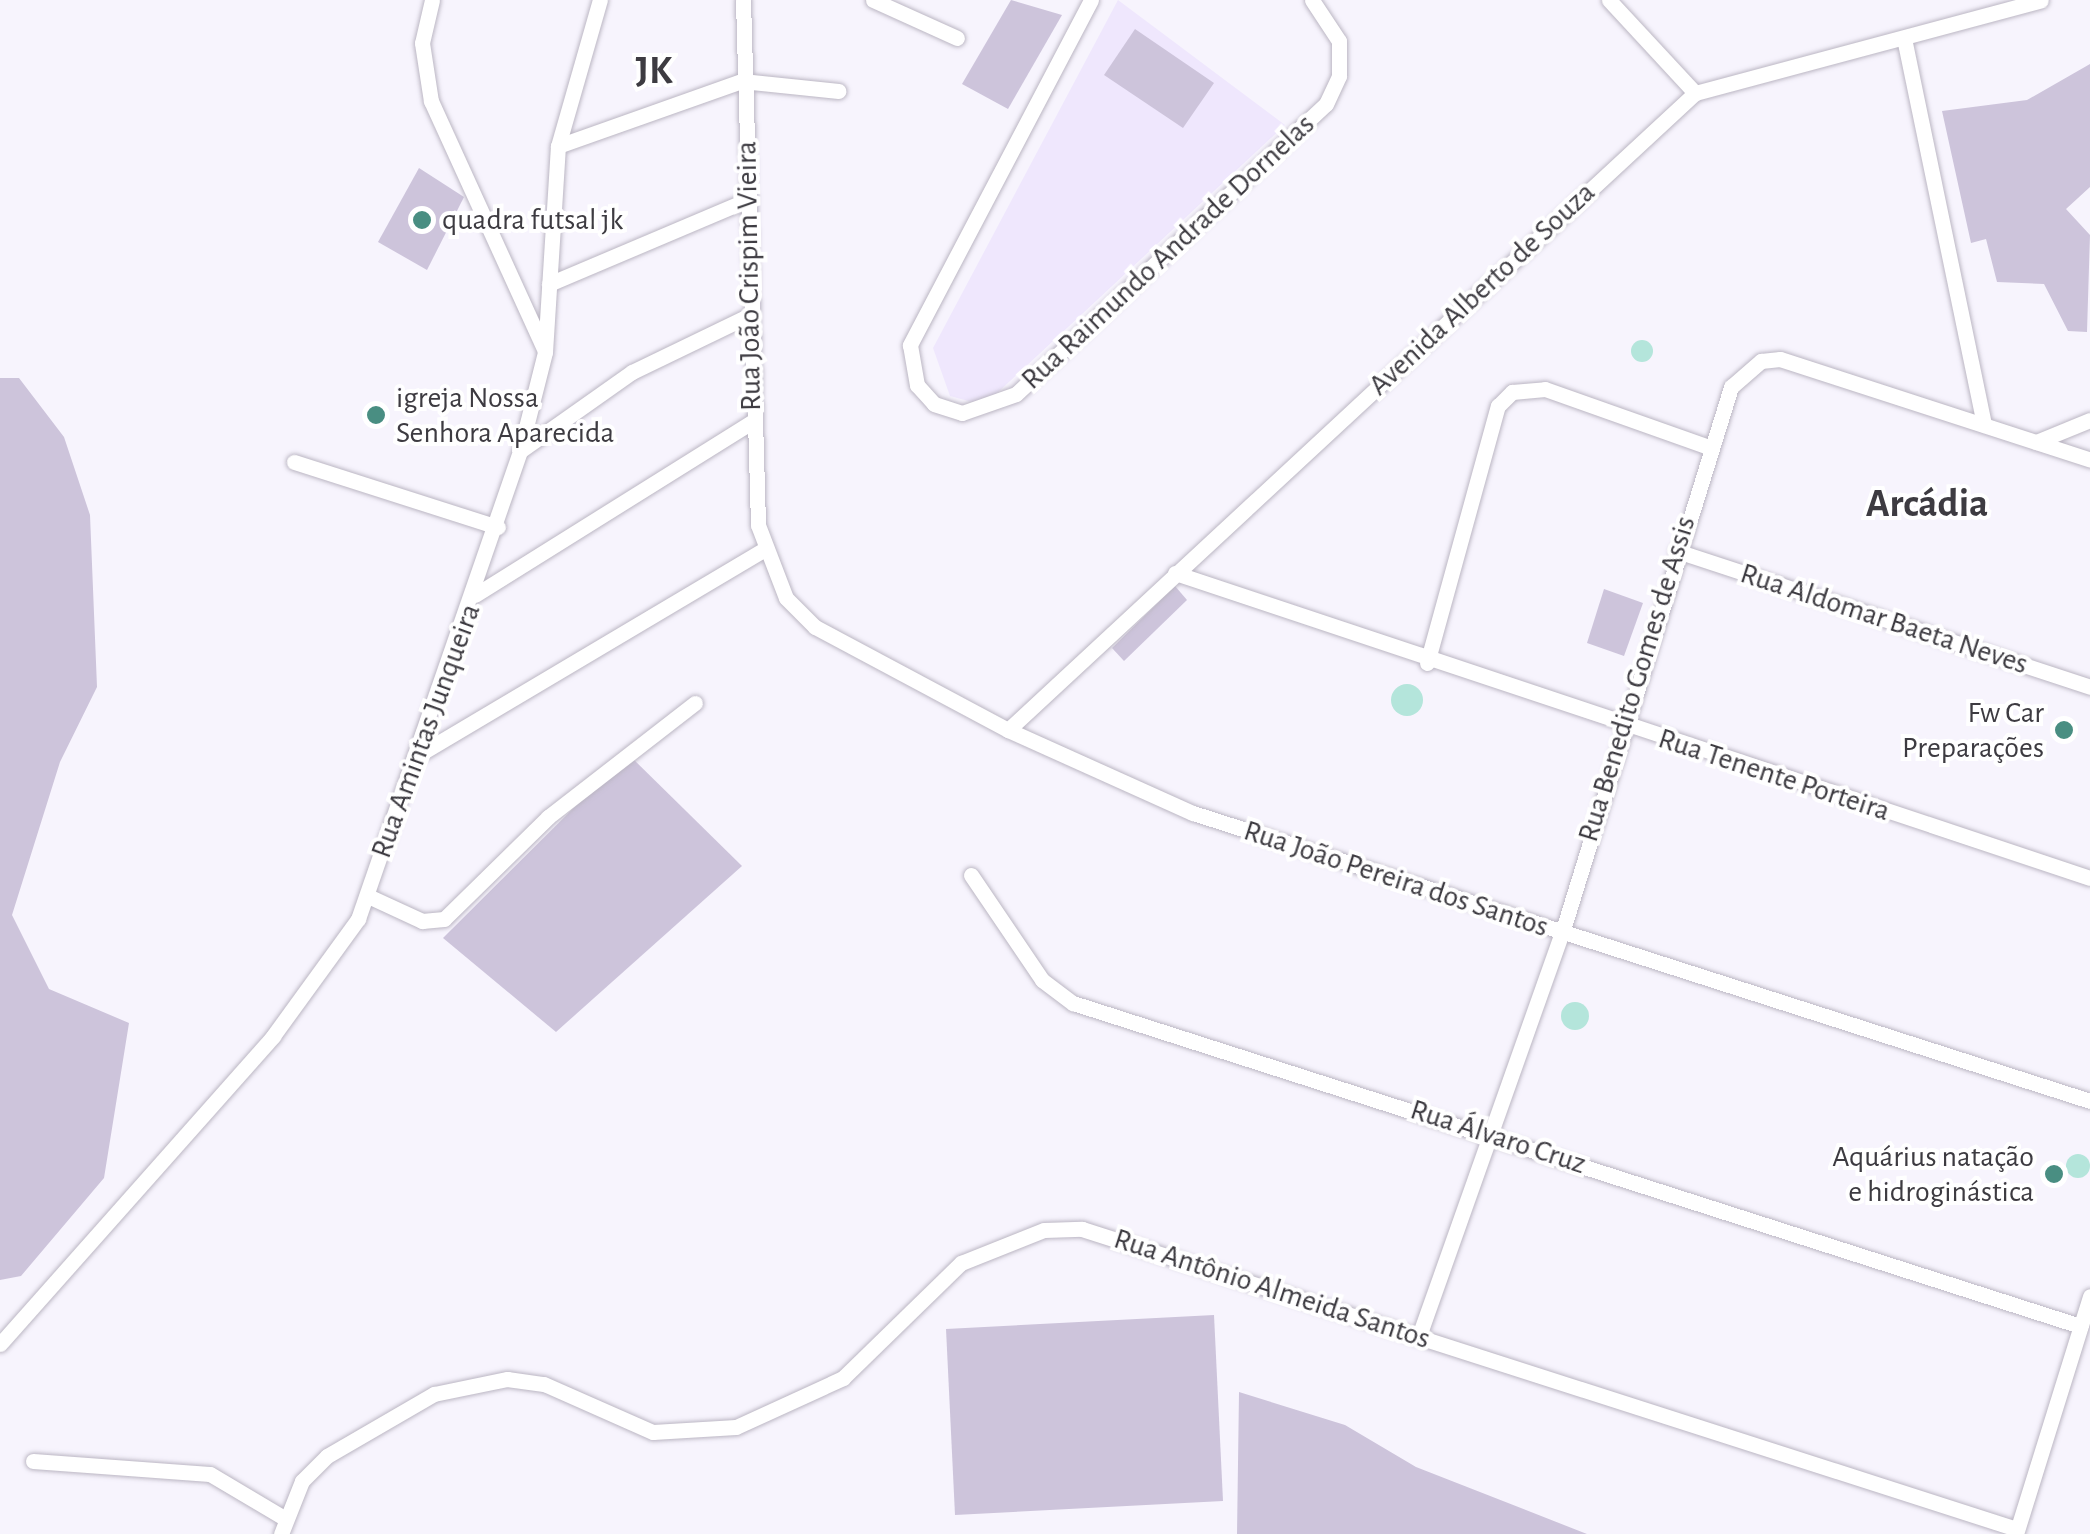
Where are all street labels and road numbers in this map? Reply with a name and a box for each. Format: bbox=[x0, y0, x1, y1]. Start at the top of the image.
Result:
street label: Rua Raimundo Andrade Dornelas bbox=[1014, 107, 1322, 397]
street label: Rua João Crispim Vieira bbox=[729, 141, 769, 411]
street label: Avenida Alberto de Souza bbox=[1361, 175, 1603, 403]
street label: Rua Benedito Gomes de Assis bbox=[1570, 512, 1704, 846]
street label: Rua Aldomar Baeta Neves bbox=[1736, 556, 2032, 682]
street label: Rua Amintas Junqueira bbox=[363, 599, 489, 863]
street label: Rua Tenente Porteira bbox=[1654, 721, 1894, 829]
street label: Rua João Pereira dos Santos bbox=[1239, 813, 1553, 945]
street label: Rua Álvaro Cruz bbox=[1406, 1092, 1590, 1182]
street label: Rua Antônio Almeida Santos bbox=[1109, 1221, 1435, 1357]

